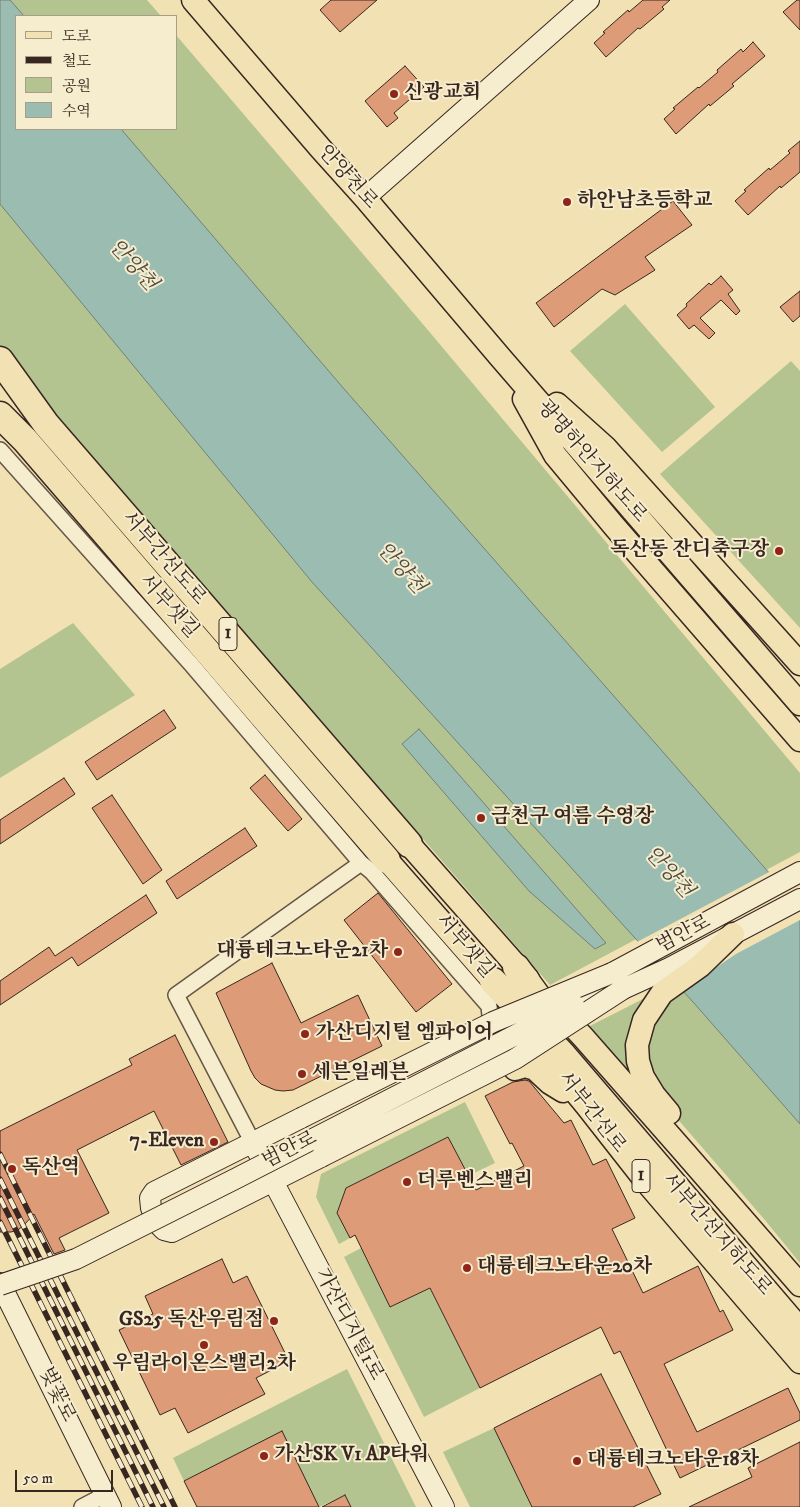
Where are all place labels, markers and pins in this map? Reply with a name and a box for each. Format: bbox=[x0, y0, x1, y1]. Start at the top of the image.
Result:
place label: 신광교회 bbox=[404, 82, 481, 106]
marker: 신광교회 bbox=[388, 88, 400, 100]
place label: 하안남초등학교 bbox=[577, 190, 712, 214]
marker: 하안남초등학교 bbox=[561, 196, 573, 208]
place label: 독산동 잔디축구장 bbox=[610, 539, 769, 563]
marker: 독산동 잔디축구장 bbox=[773, 545, 785, 557]
place label: 금천구 여름 수영장 bbox=[491, 806, 654, 830]
marker: 금천구 여름 수영장 bbox=[475, 812, 487, 824]
place label: 대륭테크노타운21차 bbox=[216, 940, 388, 964]
marker: 대륭테크노타운21차 bbox=[392, 946, 404, 958]
place label: 가산디지털 엠파이어 bbox=[315, 1022, 493, 1046]
marker: 가산디지털 엠파이어 bbox=[299, 1028, 311, 1040]
place label: 세븐일레븐 bbox=[312, 1062, 409, 1086]
marker: 세븐일레븐 bbox=[296, 1068, 308, 1080]
place label: 7-Eleven bbox=[129, 1130, 204, 1154]
marker: 7-Eleven bbox=[208, 1136, 220, 1148]
place label: 독산역 bbox=[22, 1157, 80, 1181]
marker: 독산역 bbox=[6, 1163, 18, 1175]
place label: 더루벤스밸리 bbox=[417, 1170, 533, 1194]
marker: 더루벤스밸리 bbox=[401, 1176, 413, 1188]
place label: 대륭테크노타운20차 bbox=[477, 1256, 652, 1280]
marker: 대륭테크노타운20차 bbox=[461, 1262, 473, 1274]
place label: GS25 독산우림점 bbox=[119, 1309, 264, 1333]
marker: GS25 독산우림점 bbox=[268, 1315, 280, 1327]
marker: 우림라이온스밸리2차 bbox=[198, 1339, 210, 1351]
place label: 우림라이온스밸리2차 bbox=[112, 1353, 296, 1377]
place label: 가산SK V1 AP타워 bbox=[274, 1444, 429, 1468]
place label: 대륭테크노타운18차 bbox=[587, 1449, 759, 1473]
marker: 가산SK V1 AP타워 bbox=[258, 1450, 270, 1462]
marker: 대륭테크노타운18차 bbox=[571, 1455, 583, 1467]

